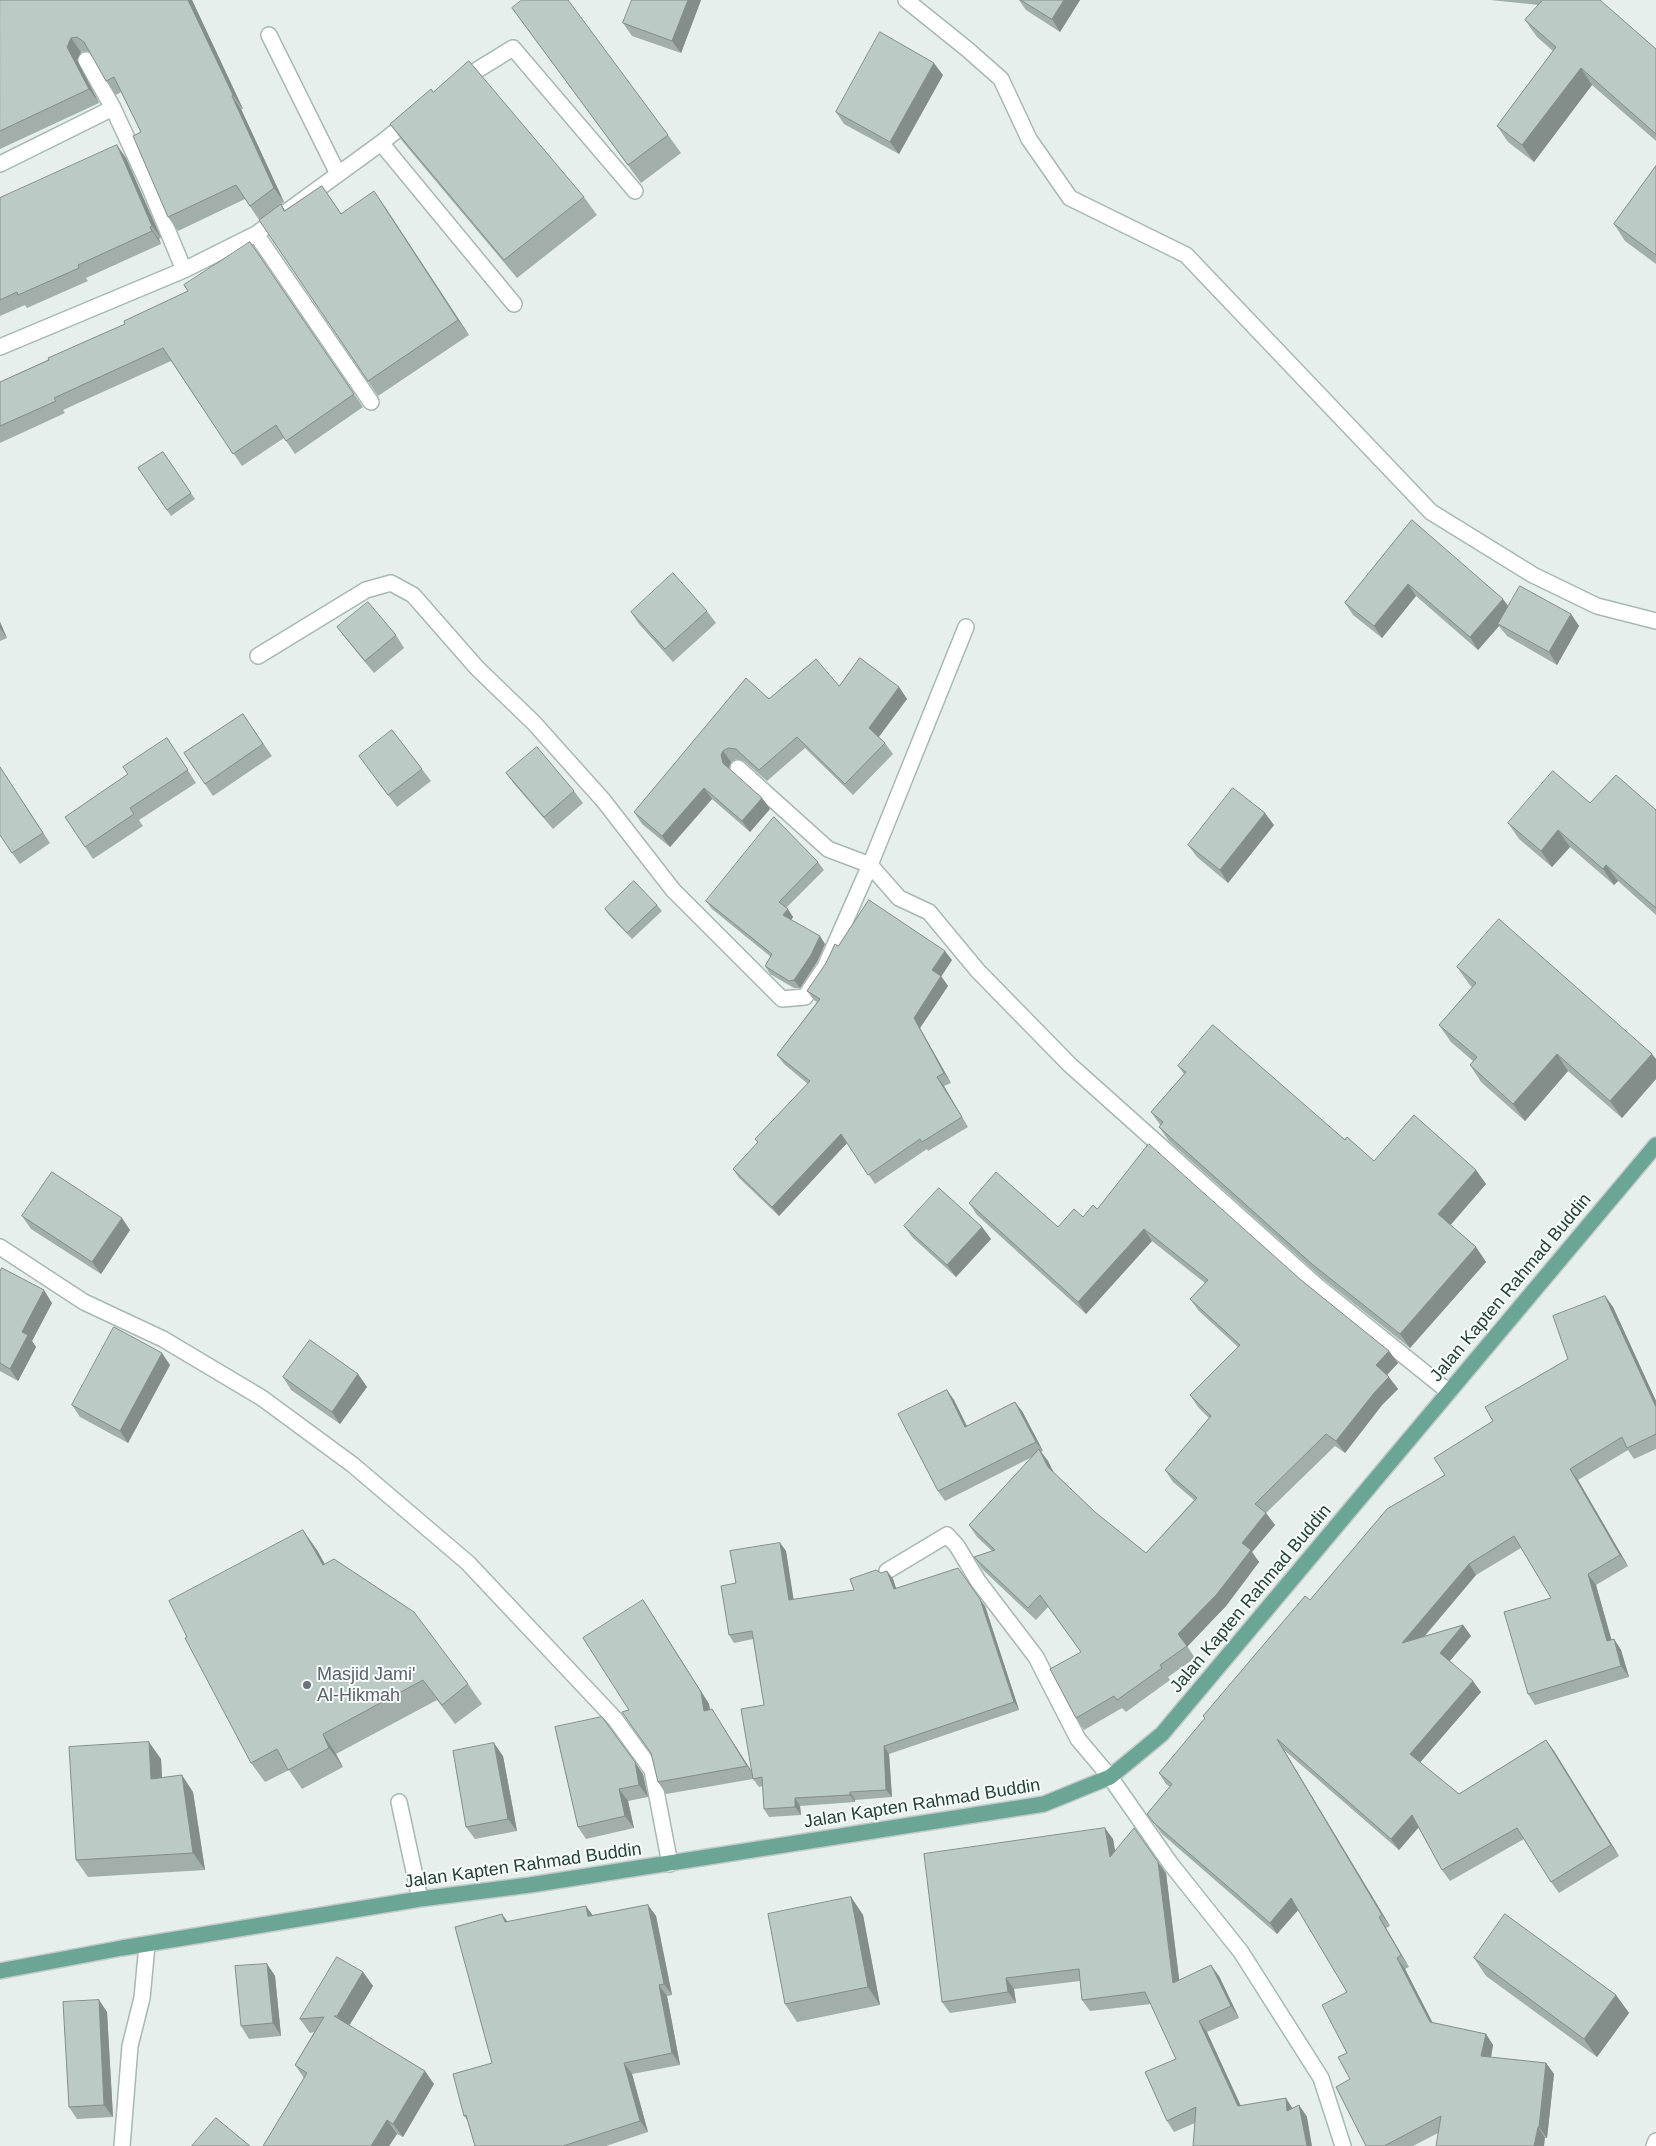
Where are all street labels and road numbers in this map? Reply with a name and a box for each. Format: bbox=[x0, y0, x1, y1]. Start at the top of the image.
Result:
street label: Jalan Kapten Rahmad Buddin bbox=[1426, 1189, 1596, 1387]
street label: Jalan Kapten Rahmad Buddin bbox=[1166, 1500, 1336, 1698]
street label: Jalan Kapten Rahmad Buddin bbox=[802, 1775, 1042, 1833]
street label: Jalan Kapten Rahmad Buddin bbox=[403, 1839, 643, 1893]

